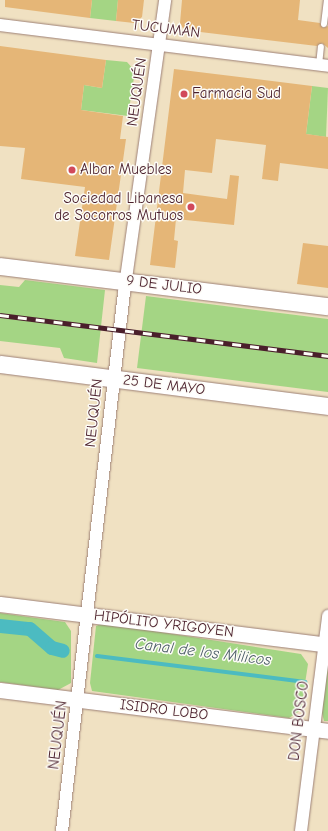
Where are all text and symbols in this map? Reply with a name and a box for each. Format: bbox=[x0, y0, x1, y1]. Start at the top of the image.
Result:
street label: TUCUMÁN bbox=[131, 16, 201, 42]
street label: NEUQUÉN bbox=[123, 56, 151, 128]
place label: Farmacia Sud bbox=[192, 85, 281, 103]
marker: Farmacia Sud bbox=[179, 89, 189, 99]
place label: Albar Muebles bbox=[80, 161, 172, 179]
marker: Albar Muebles bbox=[67, 165, 77, 175]
place label: Sociedad Libanesa de Socorros Mutuos bbox=[54, 189, 183, 224]
marker: Sociedad Libanesa de Socorros Mutuos bbox=[186, 202, 196, 212]
street label: 9 DE JULIO bbox=[125, 271, 203, 299]
street label: 25 DE MAYO bbox=[122, 371, 206, 399]
street label: NEUQUÉN bbox=[81, 378, 107, 448]
street label: HIPÓLITO YRIGOYEN bbox=[93, 606, 235, 642]
water label: Canal de los Milicos bbox=[134, 634, 272, 670]
street label: DON BOSCO bbox=[285, 680, 313, 762]
street label: ISIDRO LOBO bbox=[119, 696, 209, 724]
street label: NEUQUÉN bbox=[45, 700, 71, 770]

